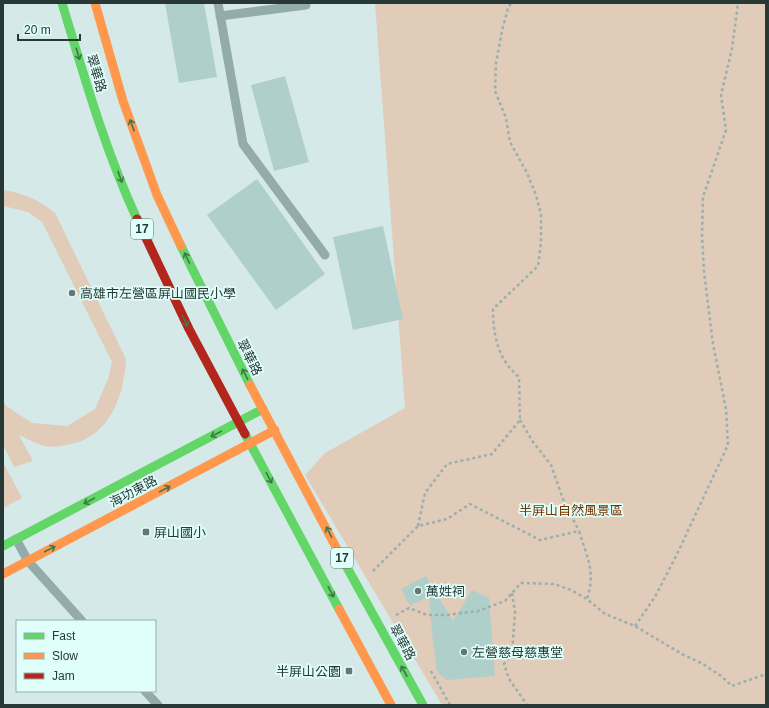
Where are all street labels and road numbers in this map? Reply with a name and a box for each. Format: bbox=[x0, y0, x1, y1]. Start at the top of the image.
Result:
street label: 翠華路 bbox=[84, 52, 109, 94]
road number: 17 bbox=[131, 219, 153, 239]
street label: 翠華路 bbox=[234, 336, 265, 378]
street label: 海功東路 bbox=[107, 473, 160, 510]
road number: 17 bbox=[331, 548, 353, 568]
street label: 翠華路 bbox=[387, 622, 419, 663]

